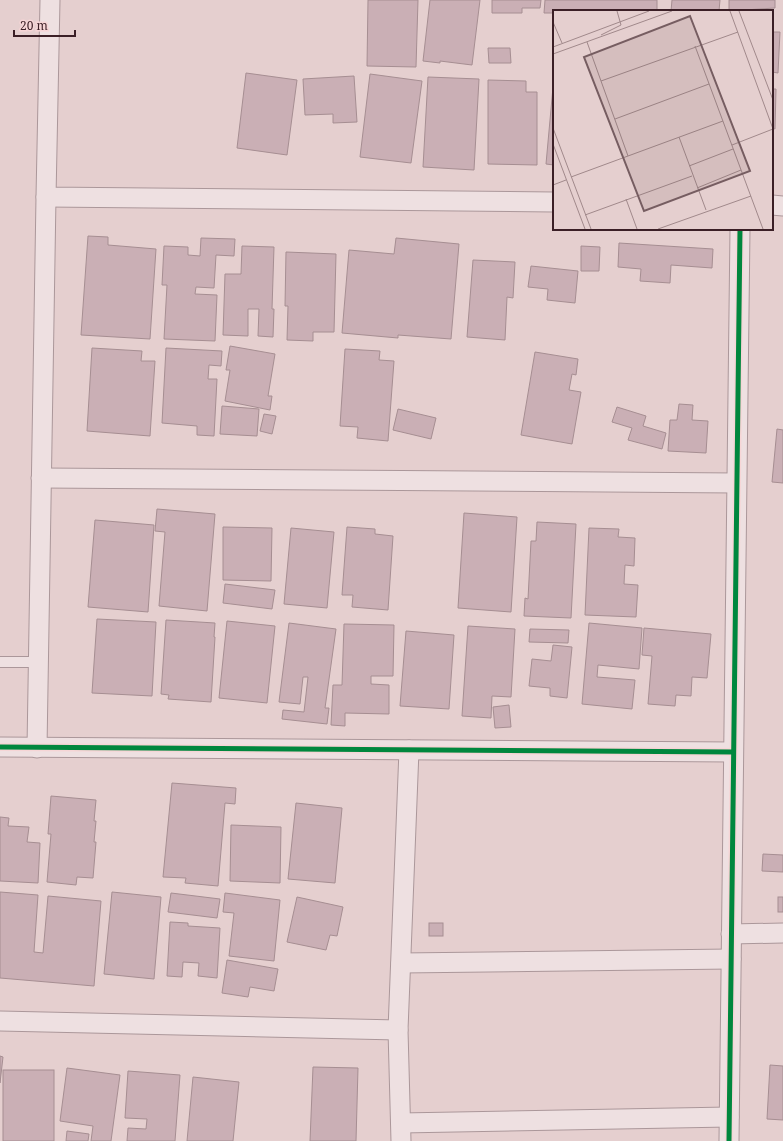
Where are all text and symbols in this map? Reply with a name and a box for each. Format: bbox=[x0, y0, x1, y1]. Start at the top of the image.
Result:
inset map bbox=[553, 10, 773, 230]
scale bar bbox=[14, 12, 75, 38]
text: 20 m bbox=[20, 17, 48, 34]

